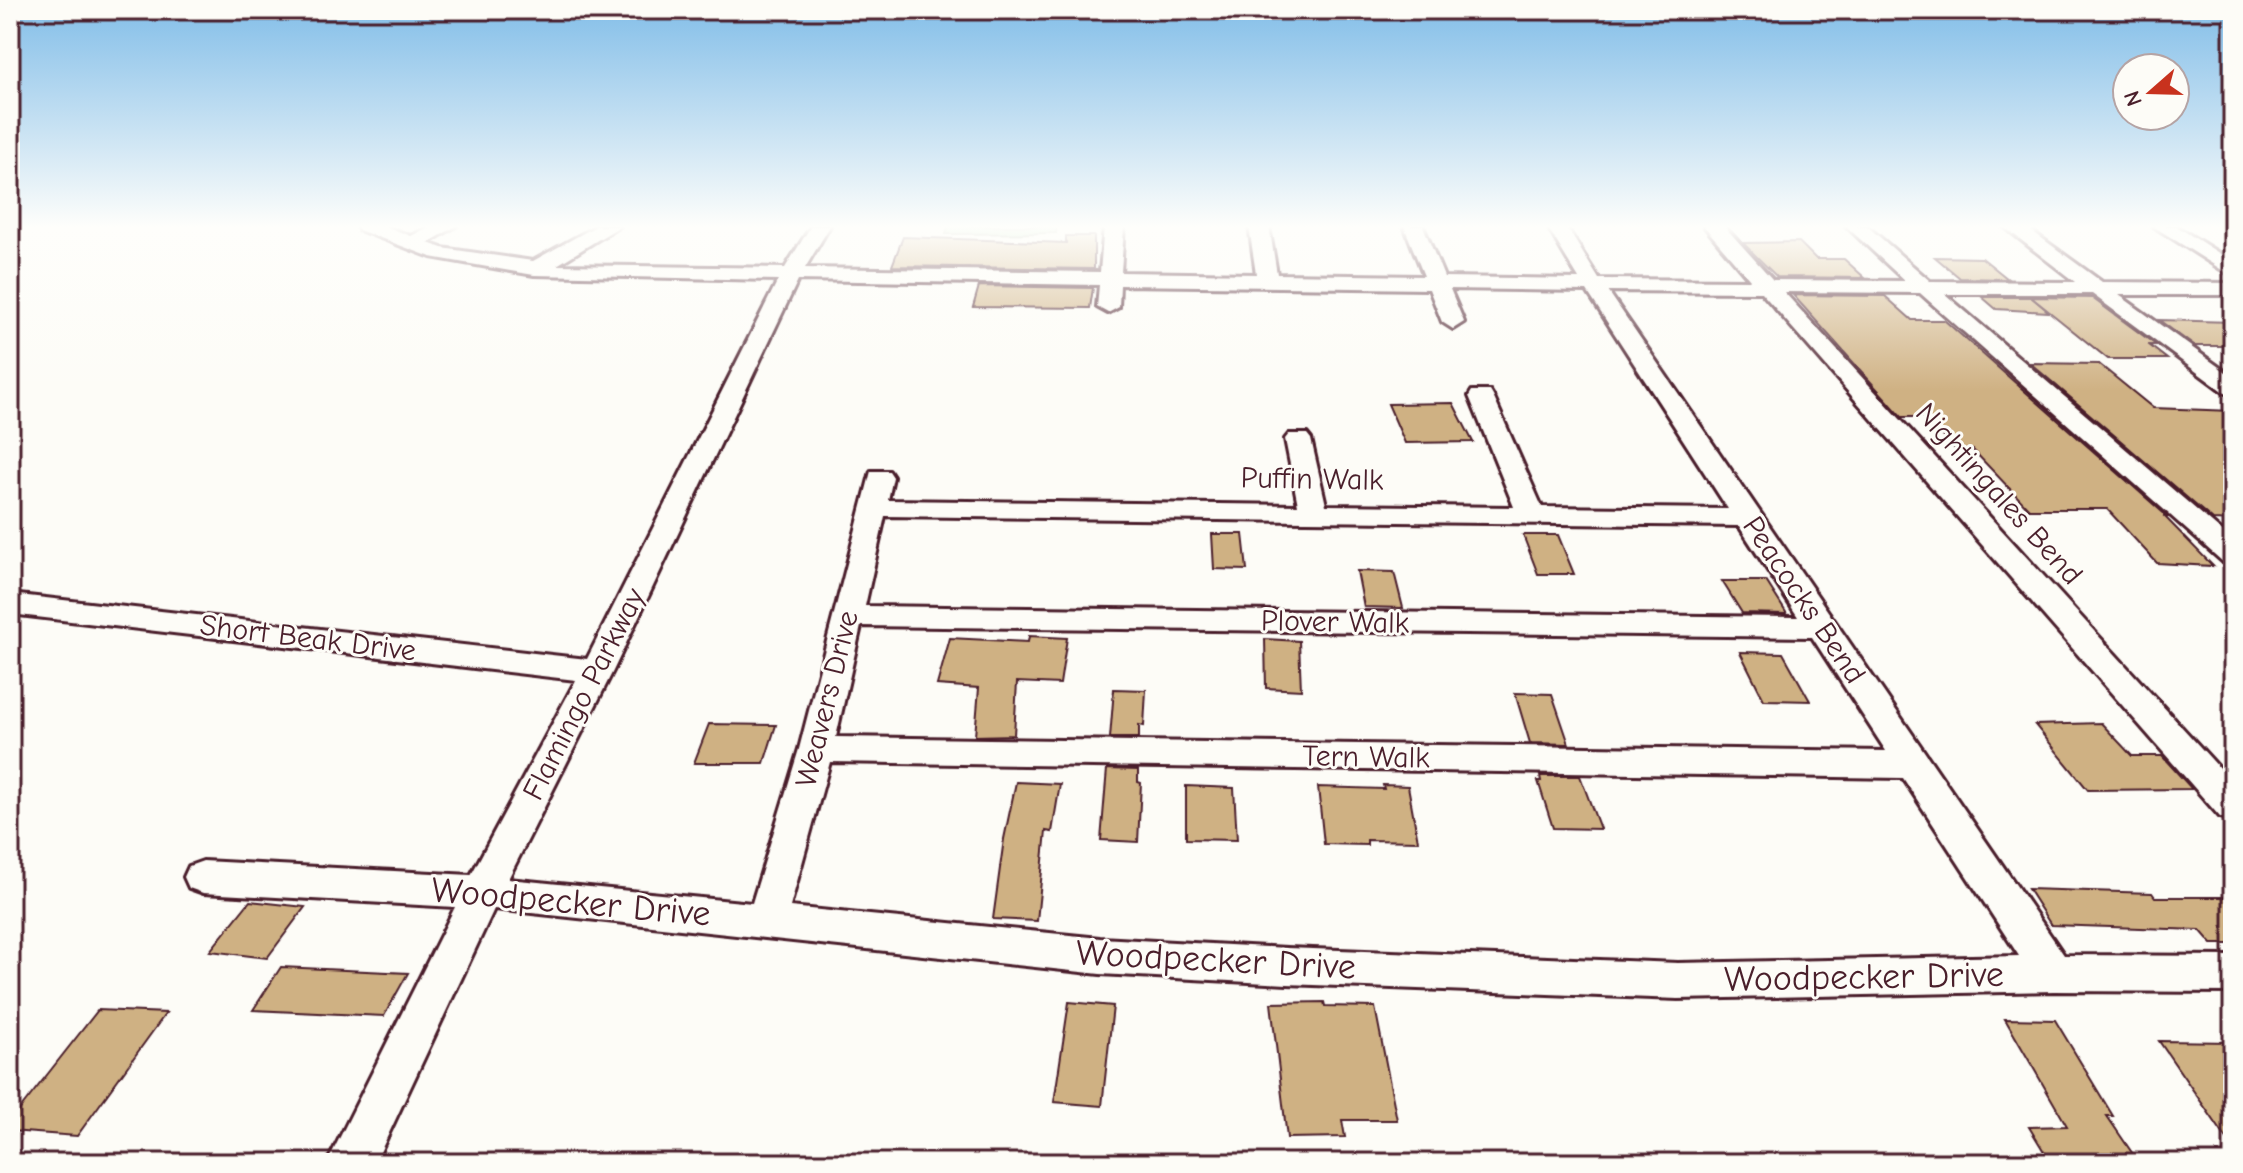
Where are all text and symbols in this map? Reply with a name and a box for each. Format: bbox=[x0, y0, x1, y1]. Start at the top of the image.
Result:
north arrow bbox=[2111, 52, 2191, 132]
text: N bbox=[2118, 87, 2148, 110]
street label: Nightingales Bend bbox=[1908, 396, 2090, 592]
street label: Puffin Walk bbox=[1240, 460, 1384, 498]
street label: Peacocks Bend bbox=[1735, 510, 1873, 690]
street label: Flamingo Parkway bbox=[515, 582, 653, 806]
street label: Plover Walk bbox=[1261, 603, 1410, 641]
street label: Short Beak Drive bbox=[198, 607, 418, 669]
street label: Weavers Drive bbox=[788, 607, 866, 791]
street label: Tern Walk bbox=[1302, 738, 1430, 776]
street label: Woodpecker Drive bbox=[430, 869, 712, 935]
street label: Woodpecker Drive bbox=[1075, 932, 1357, 988]
street label: Woodpecker Drive bbox=[1724, 954, 2004, 1000]

